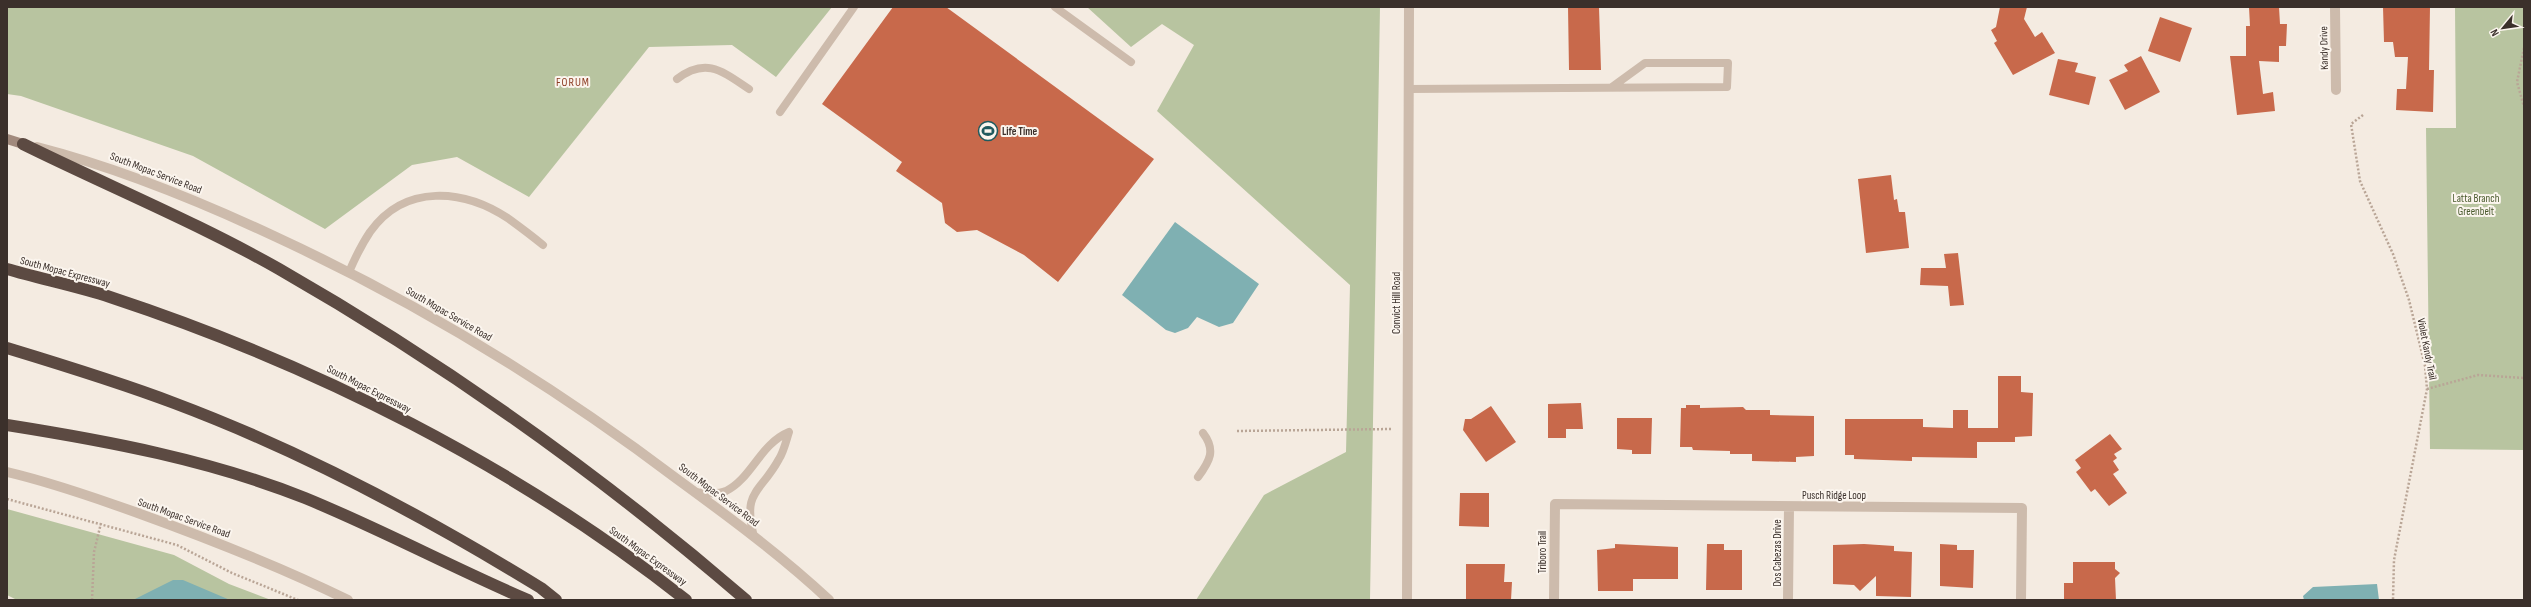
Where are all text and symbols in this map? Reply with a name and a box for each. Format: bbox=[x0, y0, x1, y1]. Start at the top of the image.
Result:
north arrow bbox=[2483, 8, 2523, 48]
street label: Kandy Drive bbox=[2317, 26, 2331, 70]
text: N bbox=[2488, 27, 2502, 38]
district label: FORUM bbox=[556, 75, 590, 90]
sports icon: Life Time bbox=[977, 120, 999, 142]
place label: Life Time bbox=[1002, 125, 1038, 138]
street label: South Mopac Service Road bbox=[108, 150, 204, 197]
park label: Latta Branch Greenbelt bbox=[2453, 192, 2500, 218]
street label: South Mopac Expressway bbox=[19, 254, 112, 290]
street label: Convict Hill Road bbox=[1390, 272, 1403, 334]
street label: South Mopac Service Road bbox=[404, 284, 495, 344]
street label: Violet Kandy Trail bbox=[2415, 317, 2439, 381]
street label: South Mopac Expressway bbox=[325, 362, 414, 416]
street label: South Mopac Service Road bbox=[676, 461, 762, 530]
street label: Pusch Ridge Loop bbox=[1802, 489, 1866, 502]
street label: South Mopac Service Road bbox=[136, 495, 232, 541]
street label: Dos Cabezas Drive bbox=[1771, 519, 1784, 587]
street label: South Mopac Expressway bbox=[607, 524, 690, 589]
street label: Triboro Trail bbox=[1536, 531, 1549, 573]

